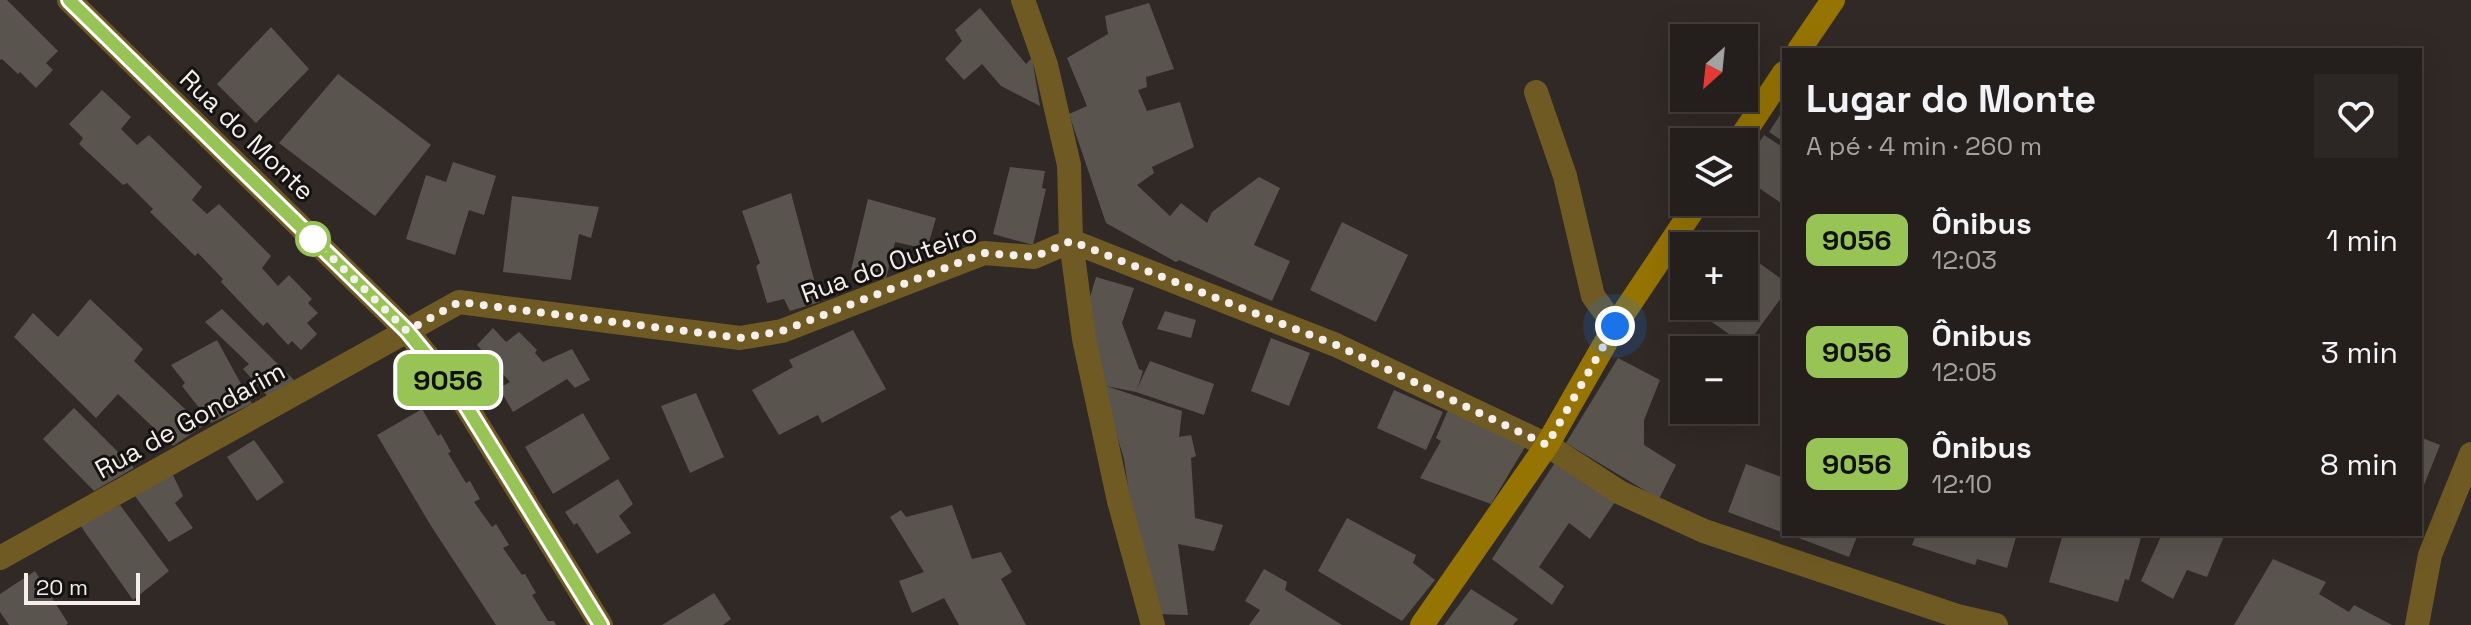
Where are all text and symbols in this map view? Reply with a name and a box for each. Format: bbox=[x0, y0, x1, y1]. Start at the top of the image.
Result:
north arrow bbox=[1670, 24, 1758, 112]
map controls bbox=[1670, 24, 1758, 424]
street label: Rua do Monte bbox=[172, 62, 322, 208]
button: heart bbox=[2314, 74, 2398, 158]
text: Lugar do Monte bbox=[1806, 75, 2096, 123]
button: layers bbox=[1670, 128, 1758, 216]
text: A pé · 4 min · 260 m bbox=[1806, 129, 2042, 163]
text: Ônibus bbox=[1932, 204, 2032, 243]
street label: Rua do Outeiro bbox=[796, 215, 982, 311]
text: 1 min bbox=[2326, 221, 2398, 260]
unlabelled marker bbox=[296, 222, 330, 256]
text: 9056 bbox=[1822, 222, 1892, 258]
button: + bbox=[1670, 232, 1758, 320]
text: 12:03 bbox=[1932, 243, 1997, 277]
your location bbox=[1595, 306, 1635, 346]
text: Ônibus bbox=[1932, 316, 2032, 355]
text: 3 min bbox=[2321, 333, 2398, 372]
text: 9056 bbox=[1822, 334, 1892, 370]
button: − bbox=[1670, 336, 1758, 424]
street label: Rua de Gondarim bbox=[89, 354, 291, 486]
line badge: 9056 bbox=[392, 354, 504, 406]
text: 12:05 bbox=[1932, 355, 1997, 389]
text: 9056 bbox=[413, 362, 483, 398]
text: Ônibus bbox=[1932, 428, 2032, 467]
text: 8 min bbox=[2320, 445, 2398, 484]
text: 9056 bbox=[1822, 446, 1892, 482]
text: 12:10 bbox=[1932, 467, 1992, 501]
scale bar bbox=[24, 569, 140, 605]
text: 20 m bbox=[36, 573, 88, 601]

